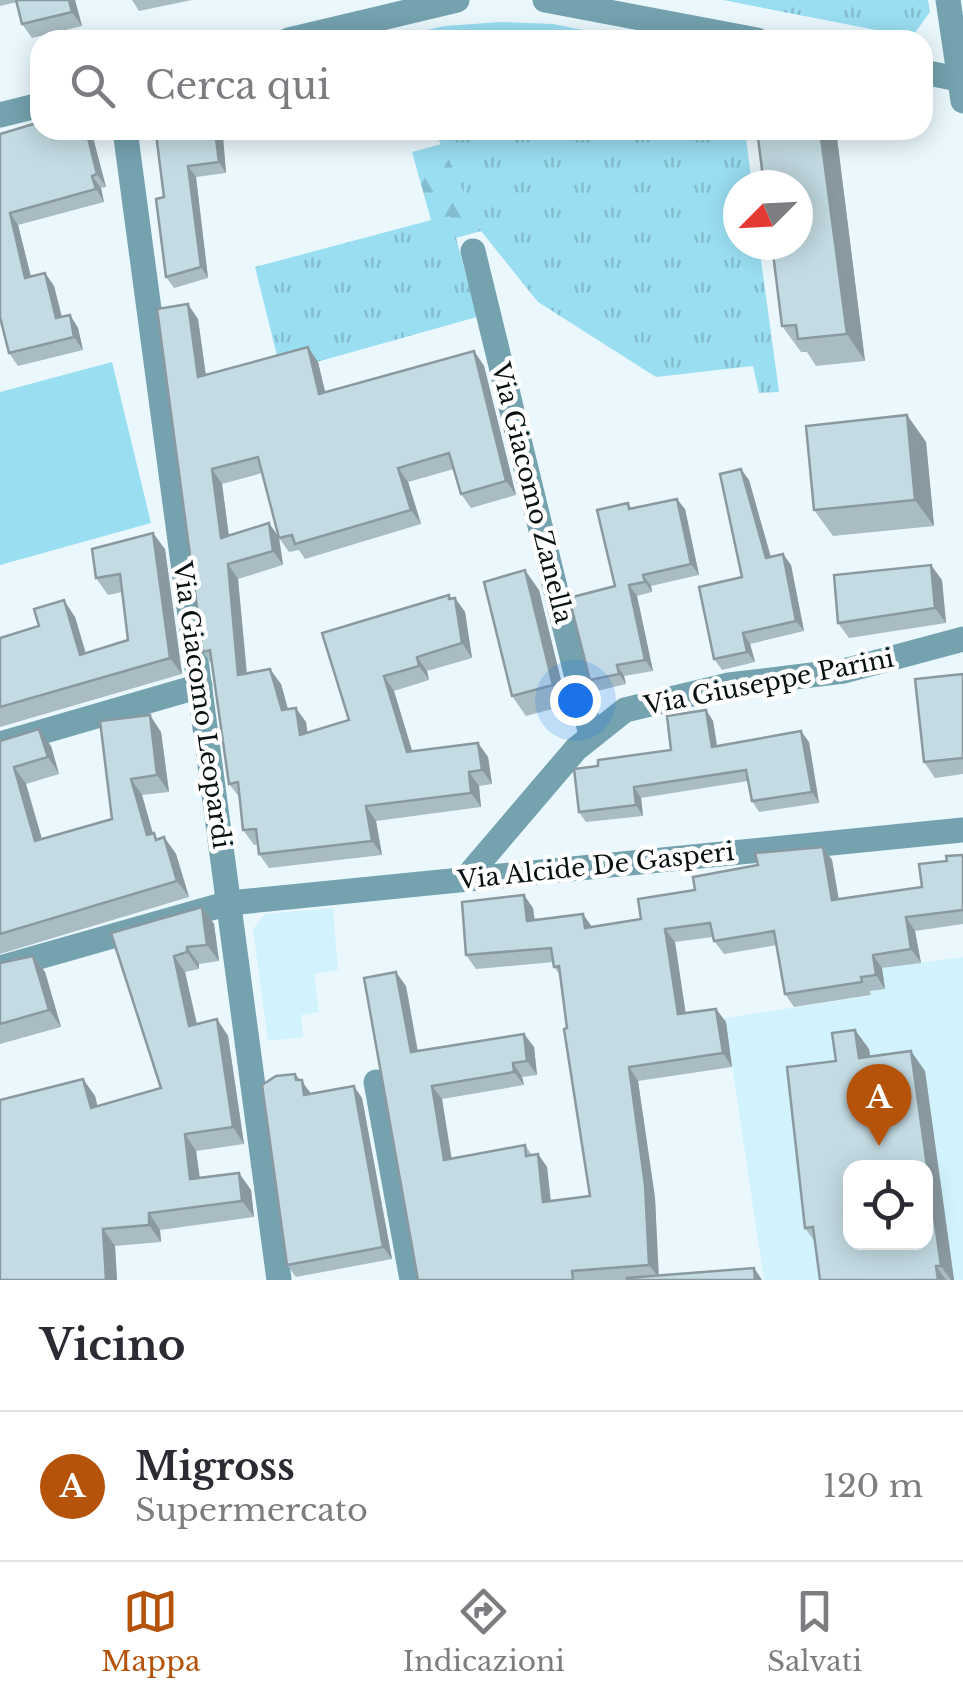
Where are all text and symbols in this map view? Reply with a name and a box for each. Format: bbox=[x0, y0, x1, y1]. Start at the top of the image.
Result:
search box bbox=[30, 30, 933, 140]
icon: search bbox=[65, 58, 120, 113]
text: Cerca qui bbox=[145, 62, 330, 109]
north arrow bbox=[723, 170, 813, 260]
street label: Via Giacomo Zanella bbox=[484, 358, 579, 627]
street label: Via Giacomo Leopardi bbox=[166, 558, 238, 851]
street label: Via Giuseppe Parini bbox=[641, 642, 897, 722]
your location bbox=[550, 675, 601, 726]
street label: Via Alcide De Gasperi bbox=[455, 836, 736, 896]
pin: A bbox=[846, 1064, 912, 1146]
map controls bbox=[843, 1160, 933, 1250]
button: locate bbox=[843, 1160, 933, 1250]
text: Vicino bbox=[40, 1319, 185, 1371]
text: Migross bbox=[135, 1443, 295, 1490]
text: A bbox=[60, 1466, 85, 1506]
text: 120 m bbox=[823, 1466, 923, 1506]
text: Supermercato bbox=[135, 1490, 368, 1530]
tab: Mappa bbox=[101, 1584, 201, 1679]
tab: Indicazioni bbox=[403, 1584, 565, 1679]
tab: Salvati bbox=[767, 1584, 862, 1679]

